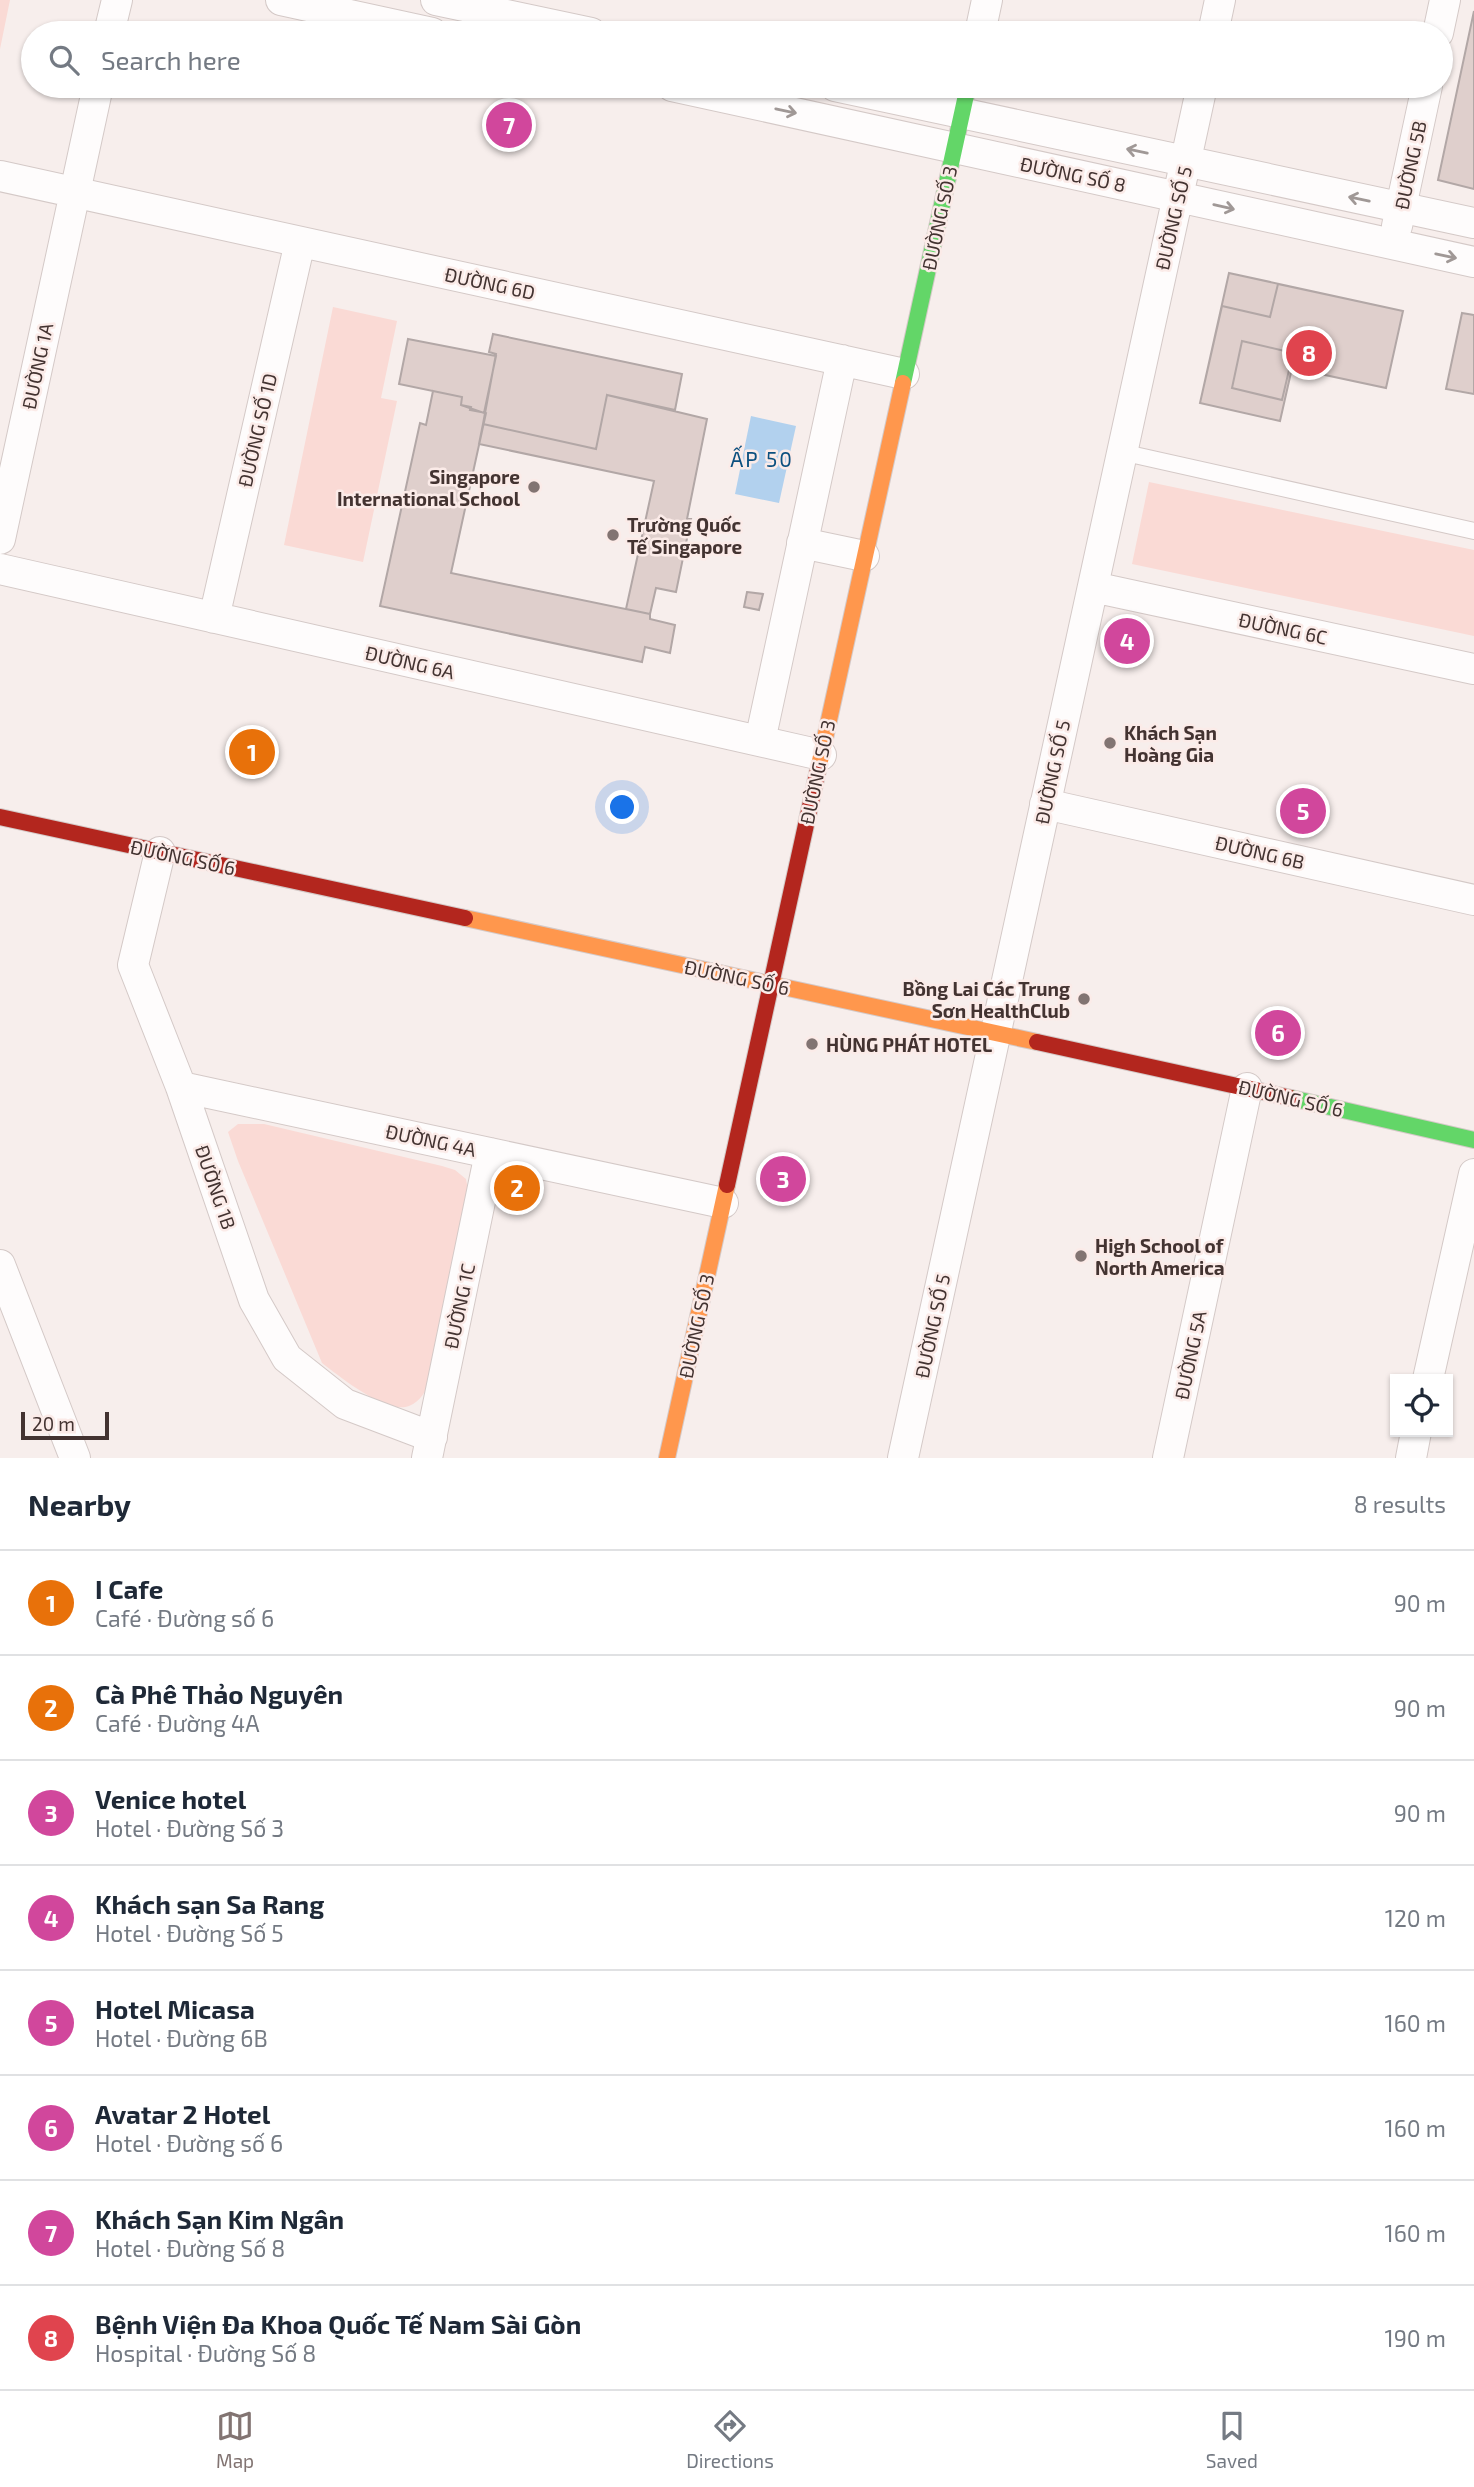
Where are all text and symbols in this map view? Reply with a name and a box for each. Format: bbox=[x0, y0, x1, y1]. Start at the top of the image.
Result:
search box bbox=[21, 21, 1453, 98]
icon: search bbox=[45, 41, 83, 79]
text: Search here bbox=[101, 44, 241, 75]
pin: 7 bbox=[486, 99, 532, 151]
one-way arrow bbox=[774, 104, 797, 118]
street label: ĐƯỜNG 5B bbox=[1389, 119, 1431, 211]
one-way arrow bbox=[1126, 143, 1149, 157]
street label: ĐƯỜNG SỐ 8 bbox=[1018, 150, 1128, 196]
street label: ĐƯỜNG SỐ 3 bbox=[915, 163, 961, 272]
street label: ĐƯỜNG SỐ 5 bbox=[1148, 163, 1196, 272]
one-way arrow bbox=[1348, 191, 1371, 205]
one-way arrow bbox=[1212, 201, 1235, 214]
one-way arrow bbox=[1434, 249, 1457, 263]
street label: ĐƯỜNG 6D bbox=[443, 262, 537, 304]
street label: ĐƯỜNG 1A bbox=[17, 321, 57, 411]
pin: 8 bbox=[1286, 327, 1332, 379]
street label: ĐƯỜNG SỐ 1D bbox=[231, 370, 281, 489]
district label: ẤP 50 bbox=[730, 445, 794, 471]
place label: Singapore International School bbox=[337, 465, 521, 510]
marker: Singapore International School bbox=[526, 479, 542, 495]
place label: Trường Quốc Tế Singapore bbox=[627, 513, 743, 558]
marker: Trường Quốc Tế Singapore bbox=[605, 527, 621, 543]
street label: ĐƯỜNG 6C bbox=[1237, 607, 1330, 649]
pin: 4 bbox=[1104, 615, 1150, 667]
street label: ĐƯỜNG 6A bbox=[363, 641, 457, 683]
street label: ĐƯỜNG SỐ 3 bbox=[793, 717, 839, 826]
street label: ĐƯỜNG SỐ 5 bbox=[1028, 717, 1074, 826]
place label: Khách Sạn Hoàng Gia bbox=[1124, 721, 1217, 766]
pin: 1 bbox=[229, 726, 275, 778]
marker: Khách Sạn Hoàng Gia bbox=[1102, 735, 1118, 751]
pin: 5 bbox=[1280, 785, 1326, 837]
your location bbox=[605, 790, 639, 824]
street label: ĐƯỜNG 6B bbox=[1213, 831, 1307, 873]
street label: ĐƯỜNG SỐ 6 bbox=[128, 833, 238, 879]
street label: ĐƯỜNG SỐ 6 bbox=[682, 953, 792, 999]
place label: Bồng Lai Các Trung Sơn HealthClub bbox=[903, 977, 1070, 1022]
marker: Bồng Lai Các Trung Sơn HealthClub bbox=[1076, 991, 1092, 1007]
pin: 6 bbox=[1255, 1007, 1301, 1059]
place label: HÙNG PHÁT HOTEL bbox=[826, 1032, 992, 1056]
marker: HÙNG PHÁT HOTEL bbox=[804, 1036, 820, 1052]
street label: ĐƯỜNG SỐ 6 bbox=[1236, 1073, 1346, 1121]
street label: ĐƯỜNG 4A bbox=[384, 1119, 478, 1161]
street label: ĐƯỜNG 1B bbox=[191, 1142, 241, 1232]
pin: 3 bbox=[760, 1153, 806, 1205]
pin: 2 bbox=[494, 1162, 540, 1214]
place label: High School of North America bbox=[1095, 1234, 1225, 1279]
marker: High School of North America bbox=[1073, 1248, 1089, 1264]
street label: ĐƯỜNG 1C bbox=[439, 1261, 479, 1351]
street label: ĐƯỜNG SỐ 3 bbox=[672, 1271, 718, 1380]
street label: ĐƯỜNG SỐ 5 bbox=[908, 1271, 954, 1380]
street label: ĐƯỜNG 5A bbox=[1169, 1308, 1211, 1401]
map controls bbox=[1390, 1374, 1453, 1437]
button: locate bbox=[1390, 1374, 1453, 1437]
scale bar bbox=[21, 1409, 108, 1441]
text: 20 m bbox=[32, 1412, 75, 1435]
text: Nearby bbox=[28, 1486, 131, 1522]
text: 8 results bbox=[1354, 1490, 1446, 1518]
text: I Cafe bbox=[95, 1573, 163, 1604]
text: 1 bbox=[46, 1589, 56, 1617]
text: 90 m bbox=[1394, 1589, 1446, 1617]
text: Café · Đường số 6 bbox=[95, 1604, 274, 1632]
text: Cà Phê Thảo Nguyên bbox=[95, 1678, 343, 1709]
text: 2 bbox=[44, 1694, 58, 1722]
text: 90 m bbox=[1394, 1694, 1446, 1722]
text: Café · Đường 4A bbox=[95, 1709, 260, 1737]
text: Venice hotel bbox=[95, 1783, 246, 1814]
text: 3 bbox=[44, 1799, 58, 1827]
text: 90 m bbox=[1394, 1799, 1446, 1827]
text: Hotel · Đường Số 3 bbox=[95, 1814, 284, 1842]
text: Khách sạn Sa Rang bbox=[95, 1888, 324, 1919]
text: 4 bbox=[44, 1904, 58, 1932]
text: 120 m bbox=[1385, 1904, 1446, 1932]
text: Hotel · Đường Số 5 bbox=[95, 1919, 284, 1947]
text: Hotel Micasa bbox=[95, 1993, 255, 2024]
text: 5 bbox=[45, 2009, 57, 2037]
text: 160 m bbox=[1385, 2009, 1446, 2037]
text: Hotel · Đường 6B bbox=[95, 2024, 268, 2052]
text: Avatar 2 Hotel bbox=[95, 2098, 270, 2129]
text: 6 bbox=[44, 2114, 58, 2142]
text: 160 m bbox=[1385, 2114, 1446, 2142]
text: Hotel · Đường số 6 bbox=[95, 2129, 283, 2157]
text: Khách Sạn Kim Ngân bbox=[95, 2203, 344, 2234]
text: 7 bbox=[45, 2219, 57, 2247]
text: 160 m bbox=[1385, 2219, 1446, 2247]
text: Hotel · Đường Số 8 bbox=[95, 2234, 285, 2262]
text: Bệnh Viện Đa Khoa Quốc Tế Nam Sài Gòn bbox=[95, 2308, 581, 2339]
text: 8 bbox=[44, 2324, 58, 2352]
text: 190 m bbox=[1385, 2324, 1446, 2352]
text: Hospital · Đường Số 8 bbox=[95, 2339, 316, 2367]
tab: Map bbox=[216, 2407, 254, 2472]
tab: Directions bbox=[686, 2407, 774, 2472]
tab: Saved bbox=[1206, 2407, 1258, 2472]

